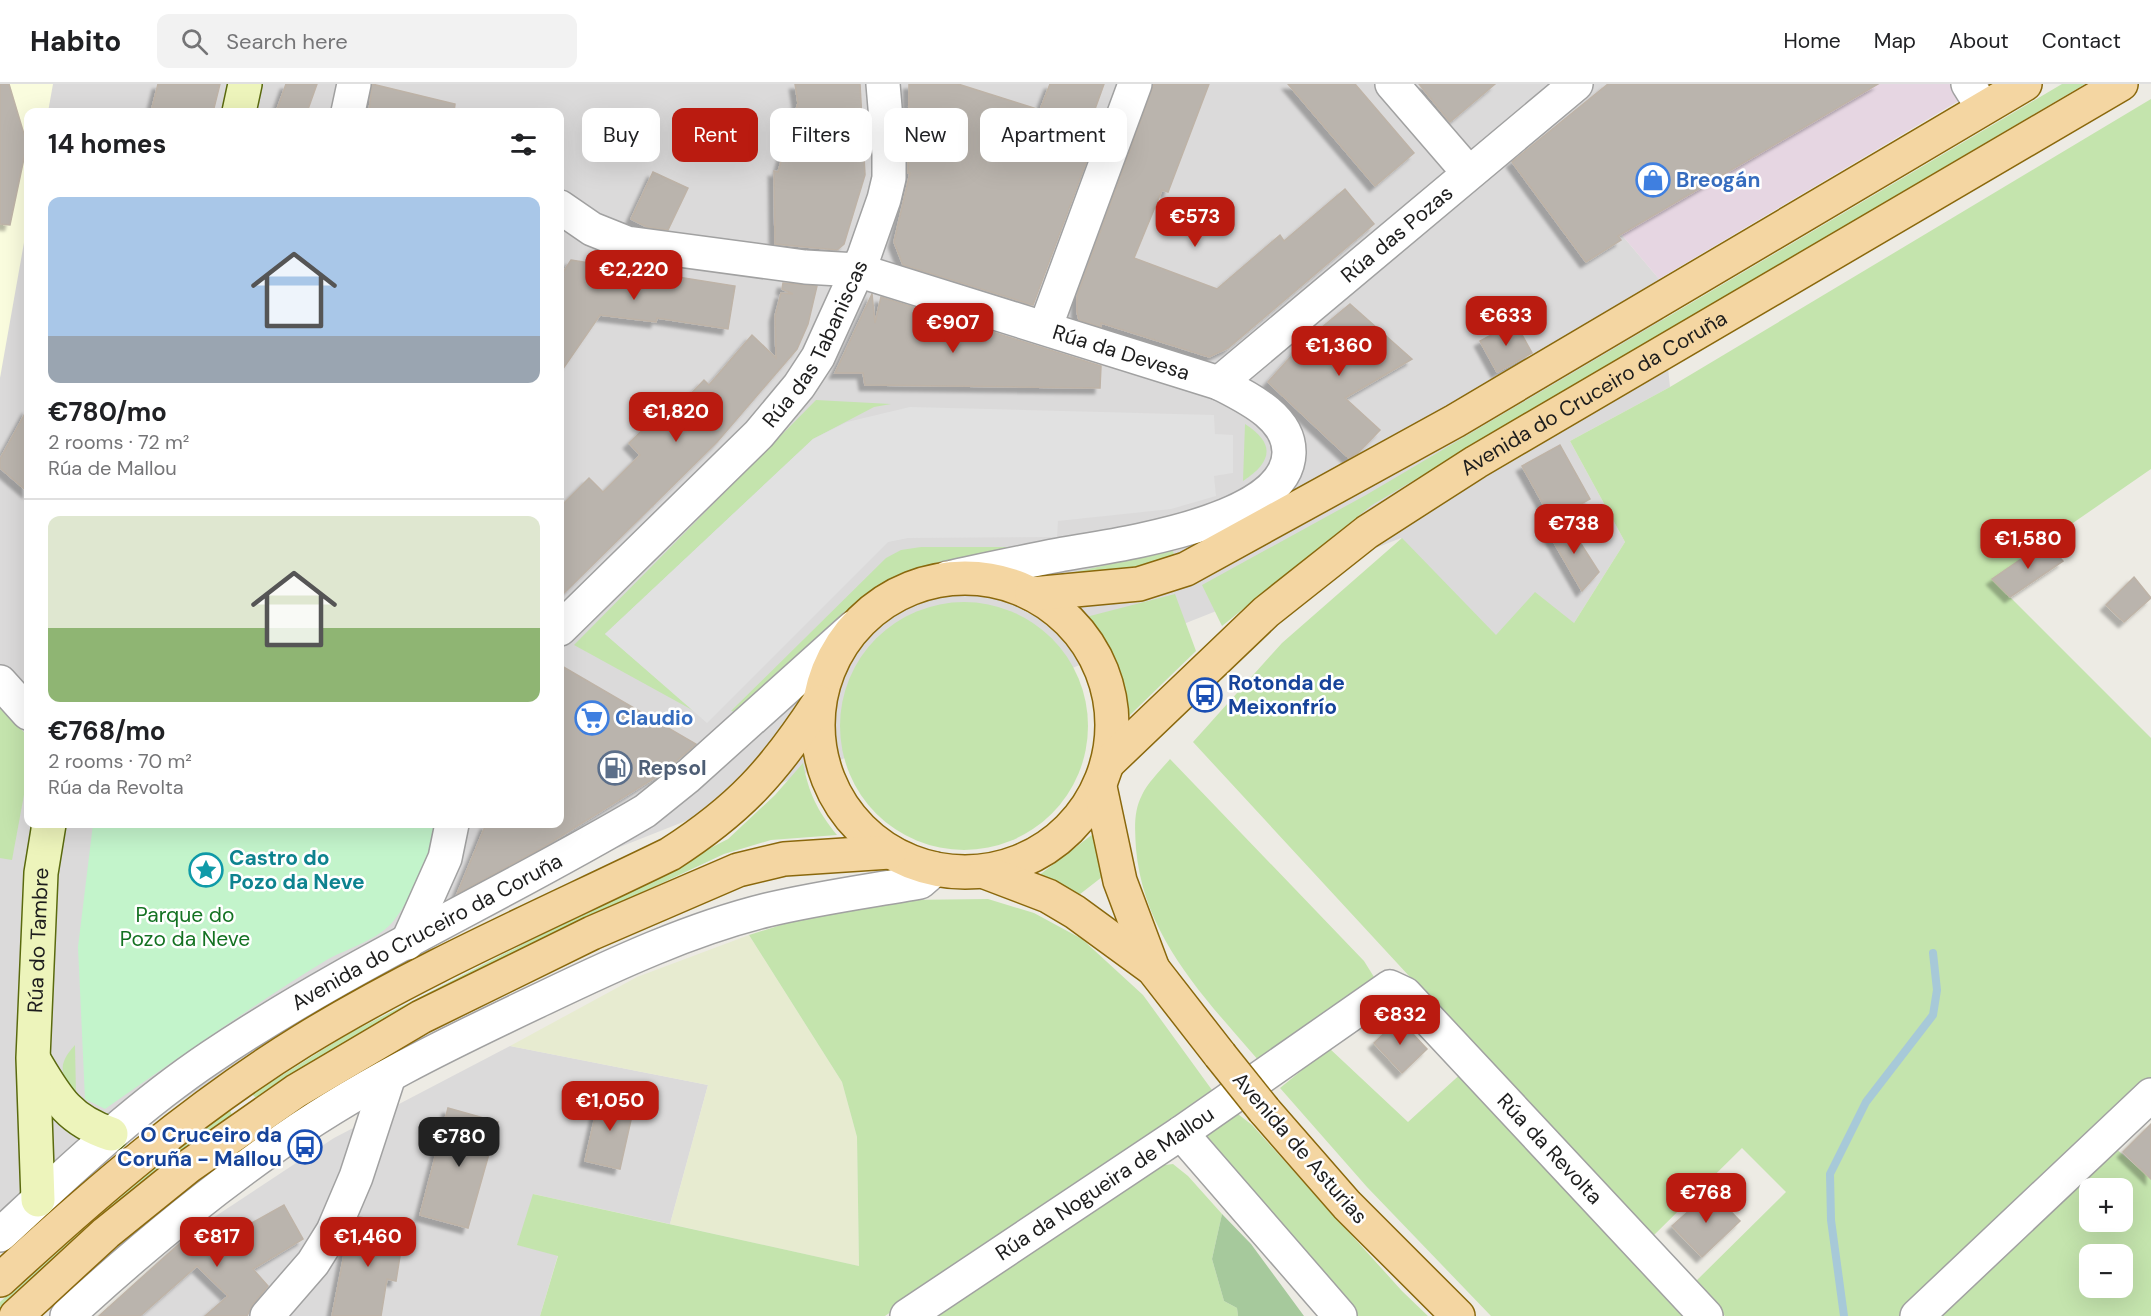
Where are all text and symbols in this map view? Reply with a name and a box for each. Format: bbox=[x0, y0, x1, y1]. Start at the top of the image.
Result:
search box bbox=[157, 14, 577, 68]
text: Habito bbox=[30, 23, 121, 60]
icon: search bbox=[178, 25, 211, 58]
text: Search here bbox=[226, 27, 348, 56]
text: Home bbox=[1783, 27, 1841, 55]
text: Map bbox=[1874, 27, 1916, 55]
text: About bbox=[1949, 27, 2009, 55]
text: Contact bbox=[2042, 27, 2121, 55]
chip: Buy bbox=[582, 108, 660, 162]
chip: Rent bbox=[672, 108, 758, 162]
chip: Filters bbox=[770, 108, 872, 162]
chip: New bbox=[884, 108, 968, 162]
chip: Apartment bbox=[980, 108, 1127, 162]
text: 14 homes bbox=[48, 127, 166, 161]
icon: filters bbox=[507, 128, 540, 161]
shop icon: Breogán bbox=[1635, 162, 1671, 198]
place label: Breogán bbox=[1676, 166, 1760, 194]
street label: Rúa das Pozas bbox=[1335, 179, 1459, 289]
pin: €573 bbox=[1159, 197, 1231, 248]
text: €573 bbox=[1170, 203, 1220, 229]
icon: home bbox=[240, 236, 348, 344]
pin: €2,220 bbox=[585, 250, 683, 301]
street label: Rúa das Tabaniscas bbox=[756, 255, 874, 434]
text: €2,220 bbox=[599, 256, 669, 282]
pin: €633 bbox=[1470, 296, 1542, 347]
text: €633 bbox=[1480, 302, 1532, 328]
pin: €907 bbox=[917, 303, 989, 354]
street label: Avenida do Cruceiro da Coruña bbox=[1455, 304, 1732, 482]
text: €907 bbox=[926, 309, 980, 335]
street label: Rúa da Devesa bbox=[1049, 318, 1193, 387]
pin: €1,360 bbox=[1290, 326, 1388, 377]
text: €1,360 bbox=[1306, 332, 1372, 358]
pin: €1,820 bbox=[627, 392, 725, 443]
text: €780/mo bbox=[48, 395, 167, 429]
text: €1,820 bbox=[643, 398, 709, 424]
text: 2 rooms · 72 m² bbox=[48, 429, 189, 455]
text: Rúa de Mallou bbox=[48, 455, 177, 481]
pin: €738 bbox=[1538, 504, 1610, 555]
text: €738 bbox=[1548, 510, 1600, 536]
pin: €1,580 bbox=[1979, 519, 2077, 570]
text: €1,580 bbox=[1994, 525, 2062, 551]
icon: home bbox=[240, 555, 348, 663]
place label: Rotonda de Meixonfrío bbox=[1228, 669, 1345, 721]
bus stop icon: Rotonda de Meixonfrío bbox=[1187, 677, 1223, 713]
supermarket icon: Claudio bbox=[574, 700, 610, 736]
place label: Claudio bbox=[615, 704, 694, 732]
text: €768/mo bbox=[48, 714, 166, 748]
text: 2 rooms · 70 m² bbox=[48, 748, 192, 774]
fuel station icon: Repsol bbox=[597, 750, 633, 786]
place label: Repsol bbox=[638, 754, 707, 782]
text: Rúa da Revolta bbox=[48, 774, 184, 800]
place label: Castro do Pozo da Neve bbox=[229, 844, 365, 896]
street label: Avenida do Cruceiro da Coruña bbox=[286, 847, 567, 1017]
place icon: Castro do Pozo da Neve bbox=[188, 852, 224, 888]
street label: Rúa do Tambre bbox=[21, 867, 55, 1014]
park label: Parque do Pozo da Neve bbox=[120, 901, 250, 953]
pin: €832 bbox=[1364, 995, 1436, 1046]
text: €832 bbox=[1374, 1001, 1426, 1027]
street label: Avenida de Asturias bbox=[1226, 1066, 1374, 1230]
pin: €1,050 bbox=[561, 1081, 659, 1132]
text: €1,050 bbox=[576, 1087, 644, 1113]
street label: Rúa da Revolta bbox=[1491, 1087, 1609, 1210]
street label: Rúa da Nogueira de Mallou bbox=[990, 1100, 1220, 1267]
pin: €780 bbox=[423, 1117, 495, 1168]
place label: O Cruceiro da Coruña - Mallou bbox=[117, 1121, 282, 1173]
text: €780 bbox=[432, 1123, 486, 1149]
bus stop icon: O Cruceiro da Coruña - Mallou bbox=[287, 1129, 323, 1165]
pin: €768 bbox=[1670, 1173, 1742, 1224]
map controls bbox=[2079, 1178, 2133, 1298]
button: + bbox=[2079, 1178, 2133, 1232]
text: €768 bbox=[1680, 1179, 1732, 1205]
pin: €817 bbox=[181, 1217, 253, 1268]
pin: €1,460 bbox=[319, 1217, 417, 1268]
text: €817 bbox=[194, 1223, 240, 1249]
text: €1,460 bbox=[334, 1223, 402, 1249]
button: − bbox=[2079, 1244, 2133, 1298]

